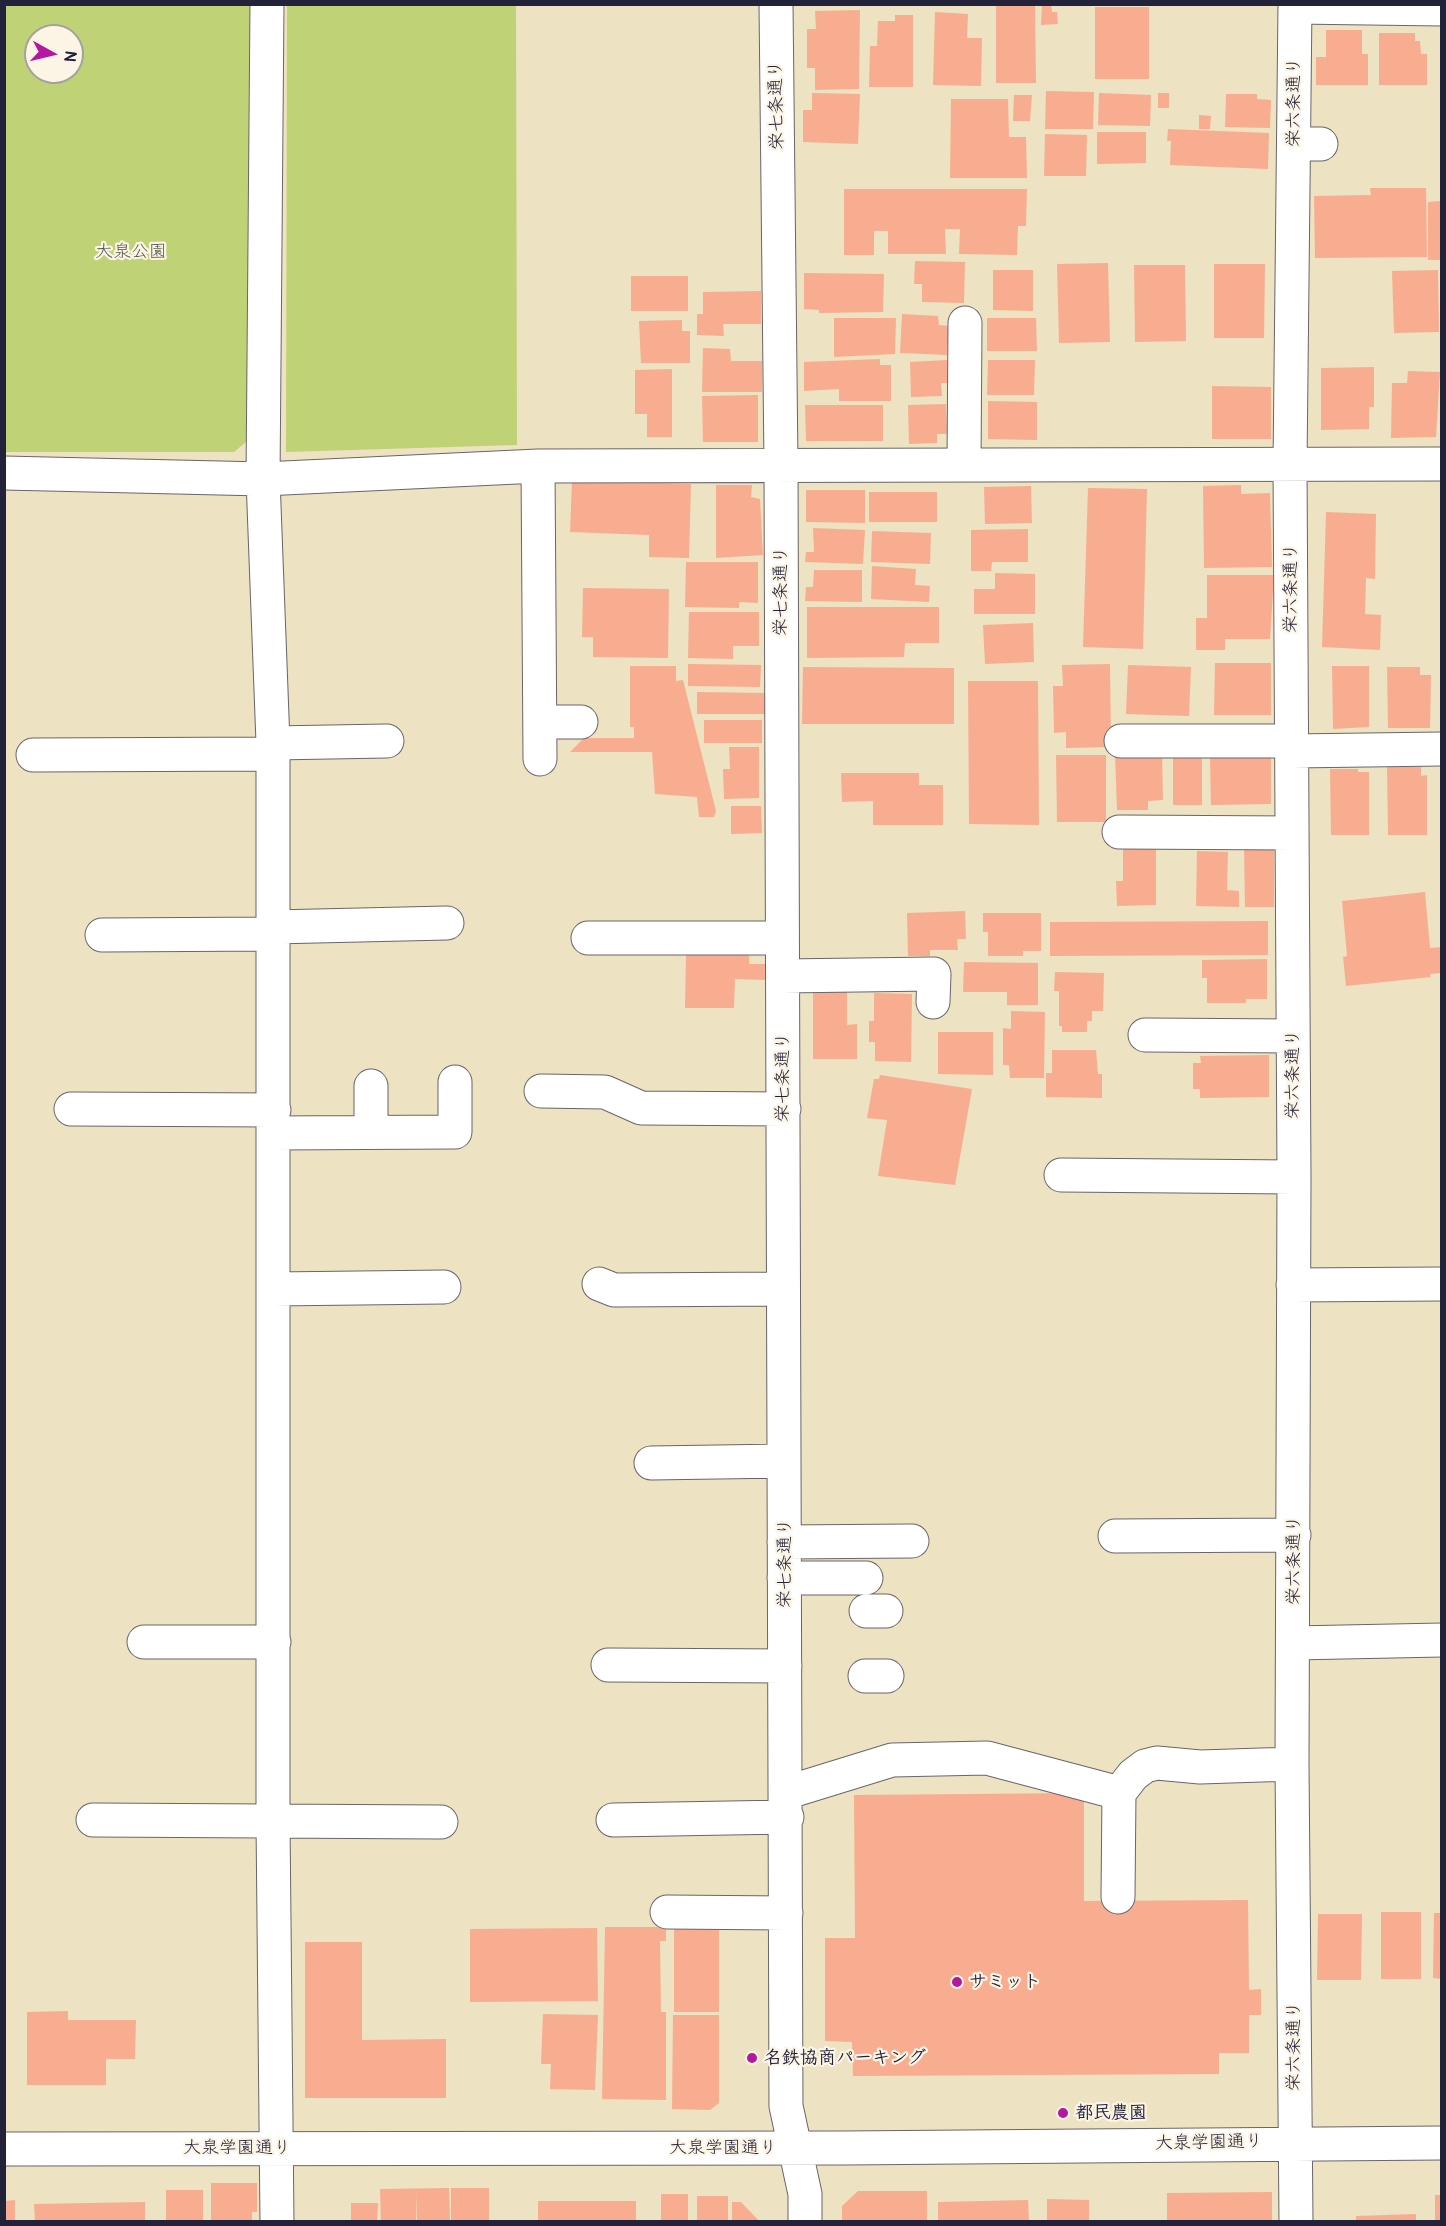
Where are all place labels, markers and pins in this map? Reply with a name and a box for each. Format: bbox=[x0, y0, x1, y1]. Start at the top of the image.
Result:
place label: サミット bbox=[969, 1971, 1041, 1993]
marker: サミット bbox=[950, 1975, 964, 1989]
place label: 名鉄協商パーキング bbox=[764, 2047, 926, 2069]
marker: 名鉄協商パーキング bbox=[745, 2051, 759, 2065]
place label: 都民農園 bbox=[1075, 2102, 1147, 2124]
marker: 都民農園 bbox=[1056, 2106, 1070, 2120]

